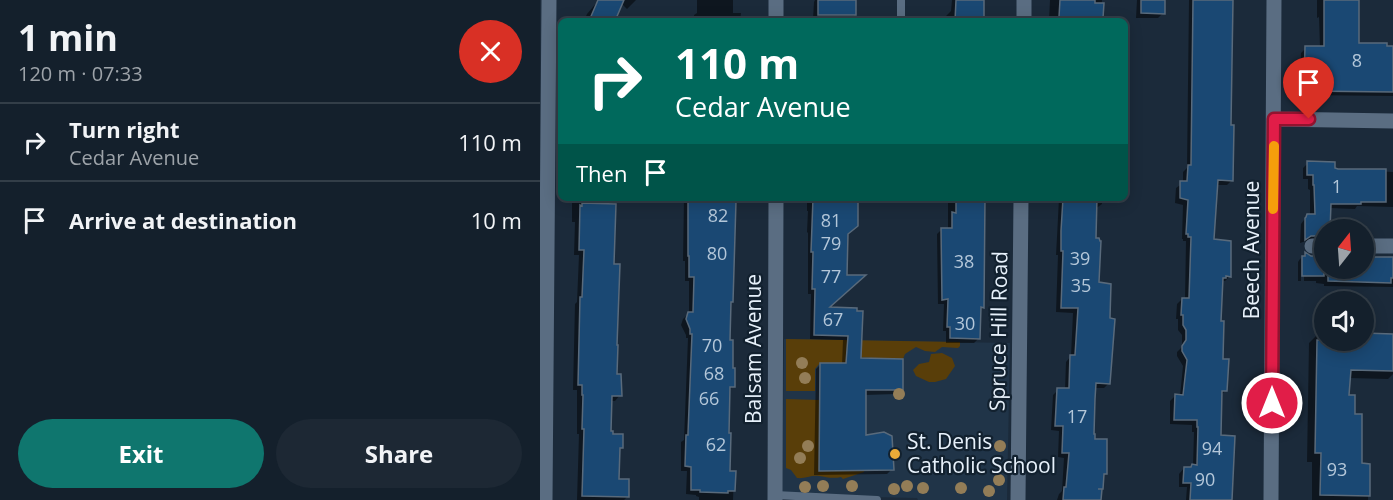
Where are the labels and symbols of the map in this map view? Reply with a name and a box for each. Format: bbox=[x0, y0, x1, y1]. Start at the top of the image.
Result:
house number: 8 bbox=[1352, 48, 1362, 72]
pin bbox=[1283, 57, 1334, 119]
house number: 1 bbox=[1332, 174, 1342, 198]
street label: Beech Avenue bbox=[1237, 181, 1265, 319]
house number: 82 bbox=[708, 203, 728, 227]
house number: 81 bbox=[821, 208, 841, 232]
north arrow bbox=[1314, 219, 1374, 279]
house number: 79 bbox=[821, 231, 841, 255]
house number: 80 bbox=[707, 241, 727, 265]
house number: 39 bbox=[1070, 246, 1090, 270]
house number: 38 bbox=[954, 249, 974, 273]
street label: Spruce Hill Road bbox=[983, 251, 1013, 411]
house number: 77 bbox=[821, 264, 841, 288]
house number: 35 bbox=[1071, 273, 1091, 297]
street label: Balsam Avenue bbox=[739, 274, 767, 424]
house number: 67 bbox=[823, 307, 843, 331]
house number: 30 bbox=[955, 311, 975, 335]
house number: 70 bbox=[702, 333, 722, 357]
house number: 68 bbox=[704, 361, 724, 385]
position arrow bbox=[1240, 371, 1304, 435]
house number: 66 bbox=[699, 386, 719, 410]
house number: 17 bbox=[1067, 404, 1087, 428]
place label: St. Denis Catholic School bbox=[907, 427, 1056, 479]
house number: 62 bbox=[706, 432, 726, 456]
house number: 94 bbox=[1202, 436, 1222, 460]
marker: St. Denis Catholic School bbox=[888, 447, 902, 461]
house number: 93 bbox=[1327, 457, 1347, 481]
house number: 90 bbox=[1195, 467, 1215, 491]

